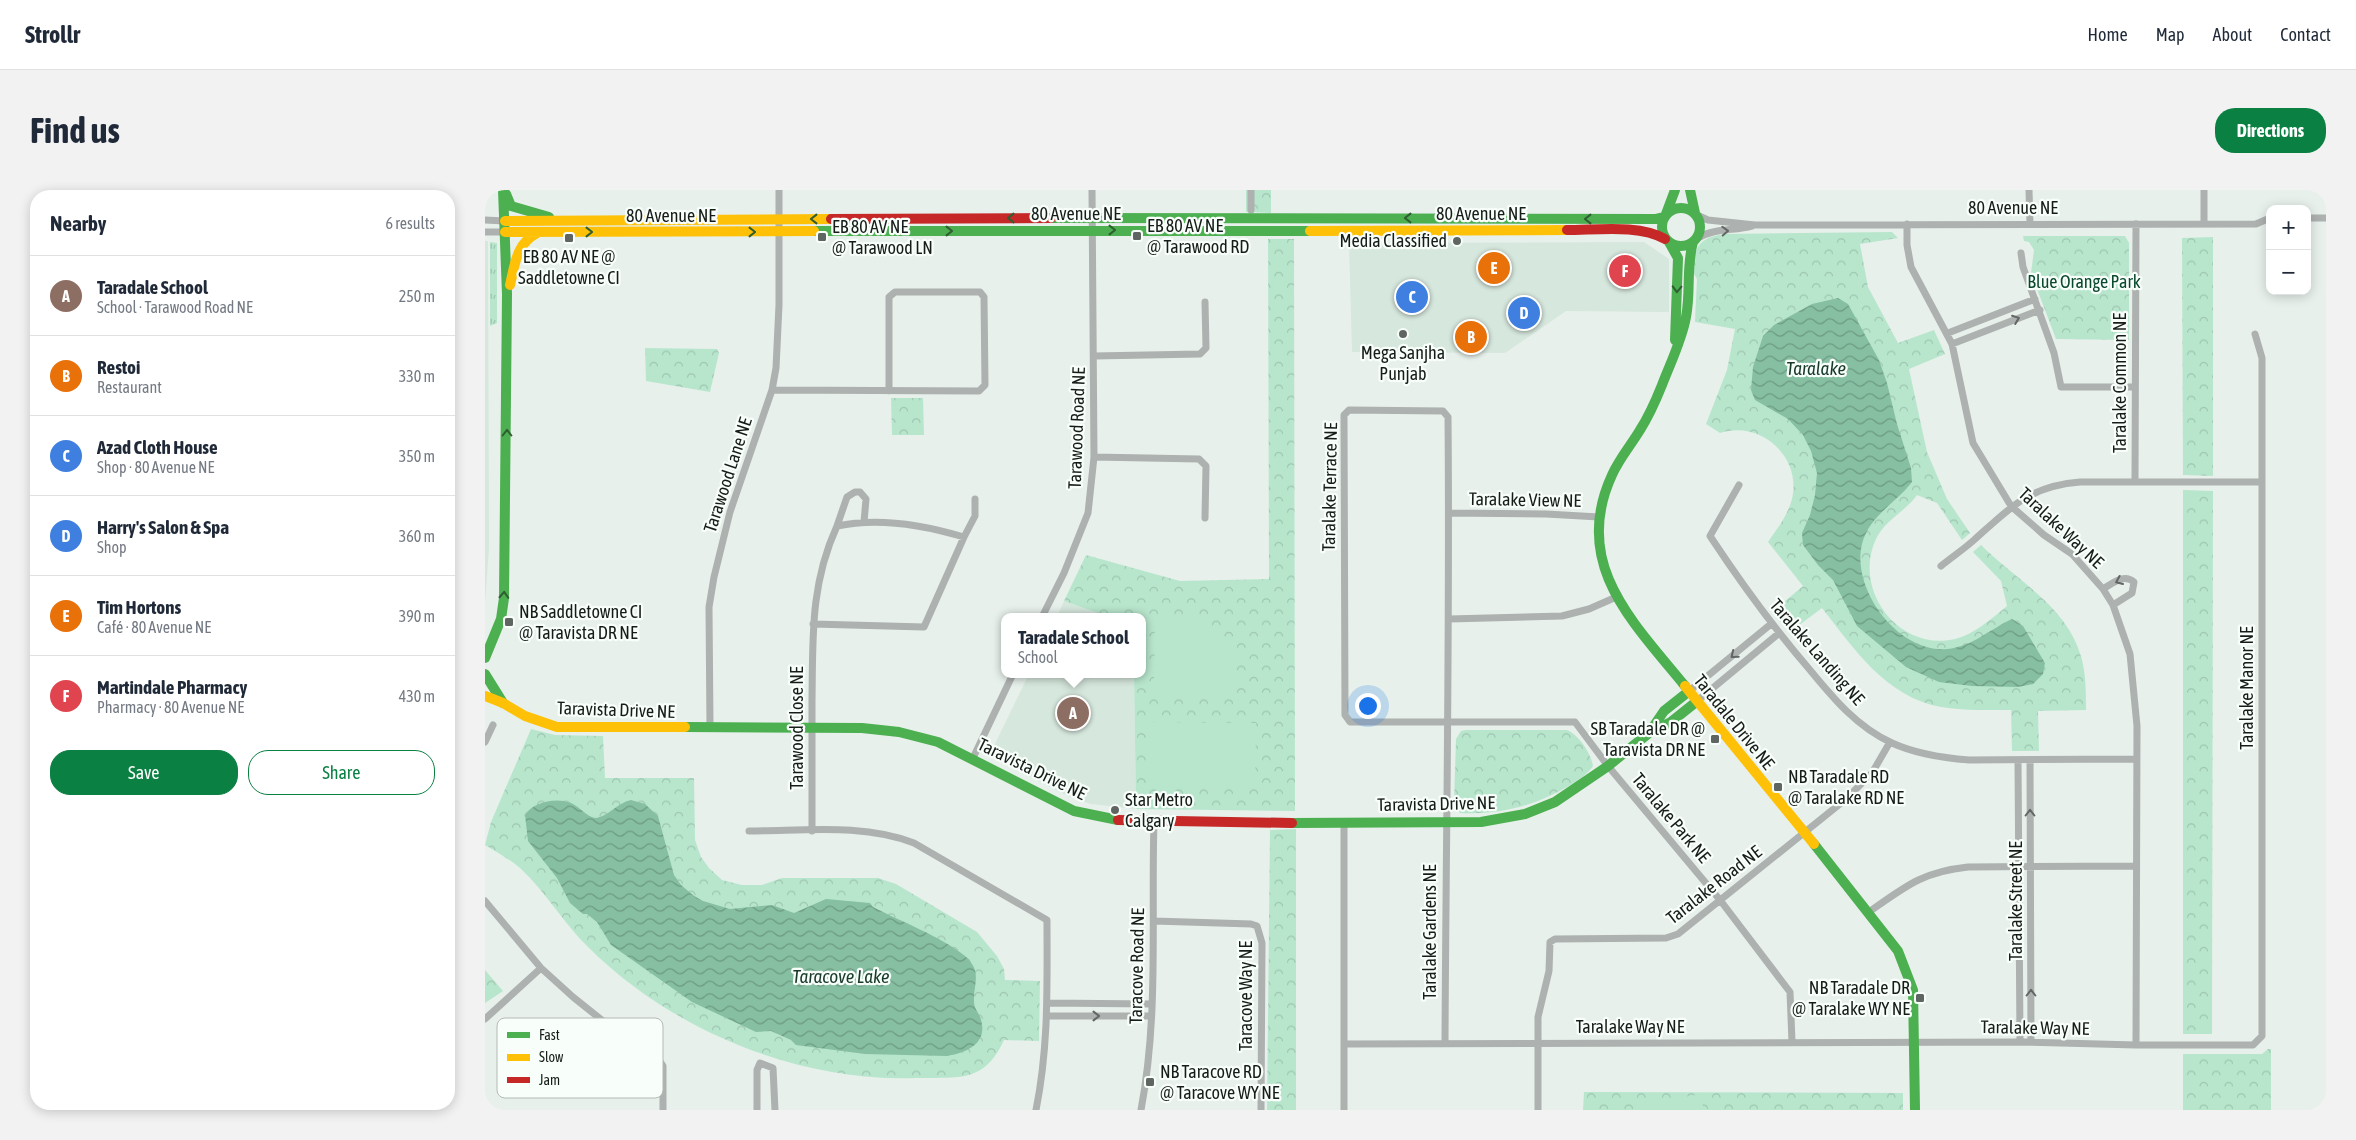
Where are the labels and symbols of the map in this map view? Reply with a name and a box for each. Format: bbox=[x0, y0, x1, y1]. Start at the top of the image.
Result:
street label: 80 Avenue NE bbox=[1968, 197, 2058, 218]
street label: 80 Avenue NE bbox=[1031, 203, 1121, 224]
street label: 80 Avenue NE bbox=[1436, 203, 1526, 224]
street label: 80 Avenue NE bbox=[626, 205, 716, 226]
one-way arrow bbox=[1007, 213, 1015, 223]
one-way arrow bbox=[1404, 213, 1412, 223]
one-way arrow bbox=[810, 214, 818, 224]
one-way arrow bbox=[1584, 214, 1592, 224]
place label: EB 80 AV NE @ Tarawood RD bbox=[1147, 215, 1249, 257]
place label: EB 80 AV NE @ Tarawood LN bbox=[832, 216, 933, 258]
one-way arrow bbox=[1108, 225, 1116, 235]
one-way arrow bbox=[1721, 225, 1729, 236]
one-way arrow bbox=[946, 226, 953, 236]
one-way arrow bbox=[586, 227, 593, 237]
one-way arrow bbox=[748, 227, 756, 237]
marker: EB 80 AV NE @ Tarawood RD bbox=[1131, 230, 1143, 242]
place label: Media Classified bbox=[1340, 230, 1447, 251]
marker: EB 80 AV NE @ Tarawood LN bbox=[816, 231, 828, 243]
marker: EB 80 AV NE @ Saddletowne CI bbox=[563, 232, 575, 244]
marker: Media Classified bbox=[1451, 235, 1463, 247]
place label: EB 80 AV NE @ Saddletowne CI bbox=[518, 246, 620, 288]
pin: E bbox=[1478, 249, 1510, 287]
pin: F bbox=[1609, 252, 1641, 290]
park label: Blue Orange Park bbox=[2027, 271, 2141, 292]
pin: C bbox=[1396, 278, 1428, 316]
one-way arrow bbox=[1671, 285, 1682, 293]
pin: D bbox=[1508, 294, 1540, 332]
street label: Taralake Common NE bbox=[2109, 313, 2130, 453]
one-way arrow bbox=[2011, 315, 2020, 325]
pin: B bbox=[1455, 318, 1487, 356]
marker: Mega Sanjha Punjab bbox=[1397, 328, 1409, 340]
place label: Mega Sanjha Punjab bbox=[1361, 342, 1445, 384]
water label: Taralake bbox=[1786, 357, 1846, 379]
street label: Tarawood Road NE bbox=[1064, 366, 1089, 489]
street label: Tarawood Lane NE bbox=[699, 414, 756, 535]
street label: Taralake Terrace NE bbox=[1318, 422, 1341, 552]
one-way arrow bbox=[501, 429, 512, 437]
street label: Taralake Way NE bbox=[2014, 483, 2108, 573]
street label: Taralake View NE bbox=[1469, 488, 1582, 511]
one-way arrow bbox=[2115, 575, 2123, 585]
one-way arrow bbox=[498, 591, 509, 599]
street label: Taralake Landing NE bbox=[1766, 594, 1869, 709]
place label: NB Saddletowne CI @ Taravista DR NE bbox=[519, 601, 642, 643]
marker: NB Saddletowne CI @ Taravista DR NE bbox=[503, 616, 515, 628]
street label: Taralake Manor NE bbox=[2236, 626, 2257, 750]
one-way arrow bbox=[1730, 650, 1739, 659]
street label: Tarawood Close NE bbox=[786, 666, 807, 790]
street label: Taradale Drive NE bbox=[1690, 670, 1779, 774]
your location bbox=[1355, 693, 1381, 719]
pin: A bbox=[1057, 694, 1089, 732]
street label: Taravista Drive NE bbox=[557, 697, 676, 722]
place label: SB Taradale DR @ Taravista DR NE bbox=[1590, 718, 1705, 760]
street label: Taravista Drive NE bbox=[975, 733, 1090, 804]
marker: SB Taradale DR @ Taravista DR NE bbox=[1709, 733, 1721, 745]
place label: NB Taradale RD @ Taralake RD NE bbox=[1788, 766, 1904, 808]
street label: Taralake Park NE bbox=[1628, 769, 1715, 867]
marker: NB Taradale RD @ Taralake RD NE bbox=[1772, 781, 1784, 793]
place label: Star Metro Calgary bbox=[1125, 789, 1193, 831]
street label: Taravista Drive NE bbox=[1377, 792, 1495, 815]
marker: Star Metro Calgary bbox=[1109, 804, 1121, 816]
one-way arrow bbox=[2025, 809, 2035, 817]
street label: Taralake Road NE bbox=[1662, 841, 1766, 928]
street label: Taralake Street NE bbox=[2005, 841, 2026, 961]
street label: Taralake Gardens NE bbox=[1419, 864, 1440, 1000]
street label: Taracove Road NE bbox=[1125, 907, 1148, 1024]
street label: Taracove Way NE bbox=[1235, 941, 1256, 1051]
water label: Taracove Lake bbox=[792, 965, 890, 987]
place label: NB Taradale DR @ Taralake WY NE bbox=[1792, 977, 1910, 1019]
one-way arrow bbox=[2026, 989, 2036, 997]
marker: NB Taradale DR @ Taralake WY NE bbox=[1914, 992, 1926, 1004]
one-way arrow bbox=[1093, 1011, 1101, 1021]
street label: Taralake Way NE bbox=[1576, 1016, 1685, 1037]
street label: Taralake Way NE bbox=[1980, 1016, 2090, 1039]
legend bbox=[497, 1018, 663, 1098]
text: Fast bbox=[539, 1027, 560, 1043]
text: Slow bbox=[539, 1049, 564, 1065]
place label: NB Taracove RD @ Taracove WY NE bbox=[1160, 1061, 1280, 1103]
text: Jam bbox=[539, 1072, 560, 1088]
marker: NB Taracove RD @ Taracove WY NE bbox=[1144, 1076, 1156, 1088]

